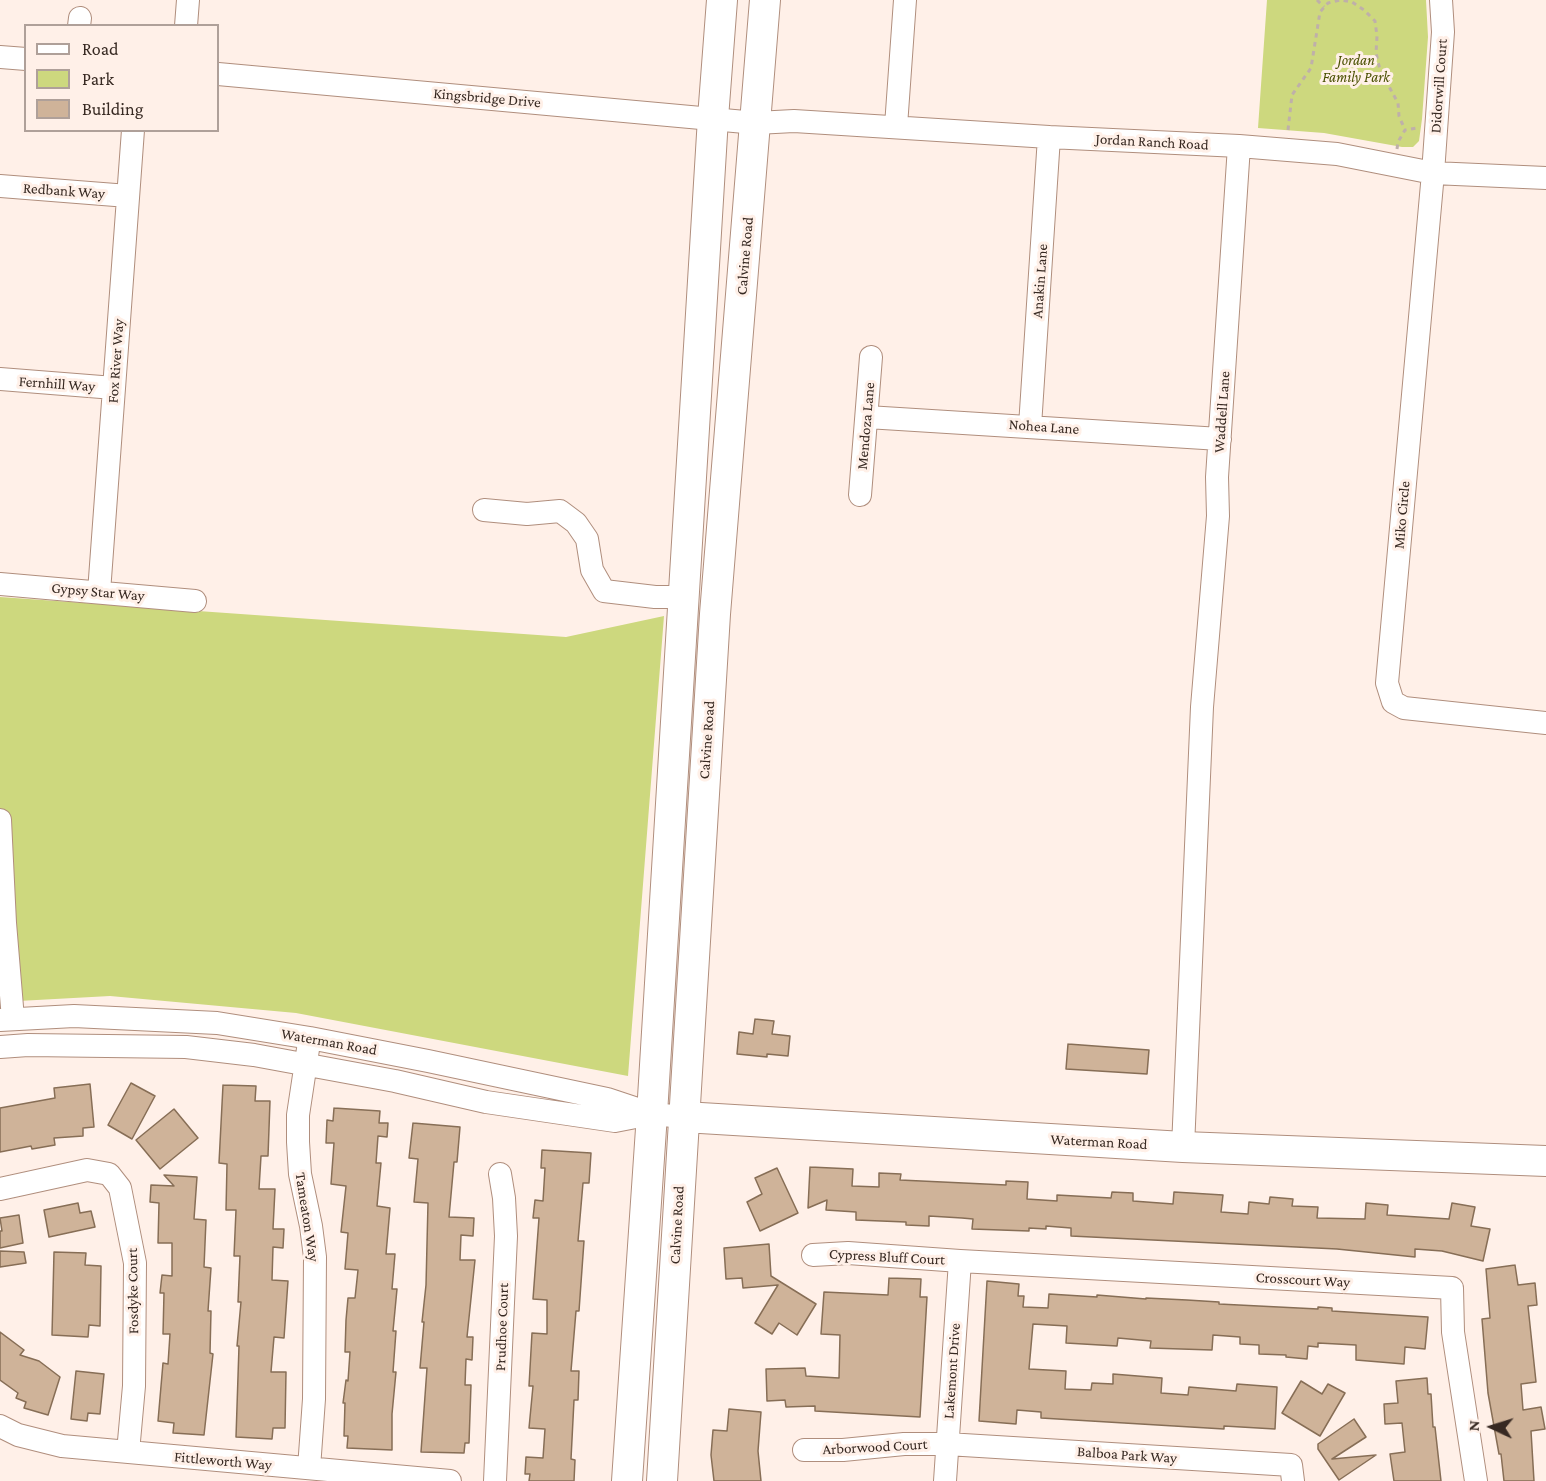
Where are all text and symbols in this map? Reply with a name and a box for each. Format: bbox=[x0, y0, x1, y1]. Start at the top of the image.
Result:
legend bbox=[24, 24, 219, 132]
street label: Didorwill Court bbox=[1427, 38, 1451, 134]
text: Road bbox=[82, 39, 119, 59]
park label: Jordan Family Park bbox=[1322, 51, 1390, 86]
text: Park bbox=[82, 69, 114, 89]
street label: Kingsbridge Drive bbox=[433, 84, 541, 112]
text: Building bbox=[82, 99, 143, 119]
street label: Jordan Ranch Road bbox=[1095, 130, 1209, 154]
street label: Redbank Way bbox=[22, 179, 106, 203]
street label: Calvine Road bbox=[733, 216, 757, 296]
street label: Anakin Lane bbox=[1028, 243, 1052, 319]
street label: Fox River Way bbox=[104, 318, 128, 404]
street label: Waddell Lane bbox=[1210, 370, 1234, 454]
street label: Fernhill Way bbox=[18, 372, 96, 396]
street label: Mendoza Lane bbox=[853, 382, 879, 470]
street label: Nohea Lane bbox=[1008, 416, 1080, 438]
street label: Miko Circle bbox=[1390, 480, 1414, 550]
street label: Gypsy Star Way bbox=[51, 579, 145, 605]
street label: Calvine Road bbox=[695, 700, 719, 780]
street label: Waterman Road bbox=[280, 1025, 378, 1059]
street label: Waterman Road bbox=[1050, 1130, 1148, 1154]
street label: Tameaton Way bbox=[291, 1171, 323, 1263]
street label: Calvine Road bbox=[666, 1185, 688, 1265]
street label: Cypress Bluff Court bbox=[829, 1245, 945, 1269]
street label: Fosdyke Court bbox=[123, 1248, 143, 1334]
street label: Crosscourt Way bbox=[1255, 1269, 1351, 1291]
street label: Prudhoe Court bbox=[491, 1283, 513, 1371]
street label: Lakemont Drive bbox=[940, 1322, 964, 1420]
north arrow bbox=[1462, 1397, 1522, 1457]
text: N bbox=[1465, 1420, 1482, 1432]
street label: Arborwood Court bbox=[822, 1435, 928, 1459]
street label: Balboa Park Way bbox=[1076, 1443, 1178, 1467]
street label: Fittleworth Way bbox=[173, 1448, 273, 1474]

